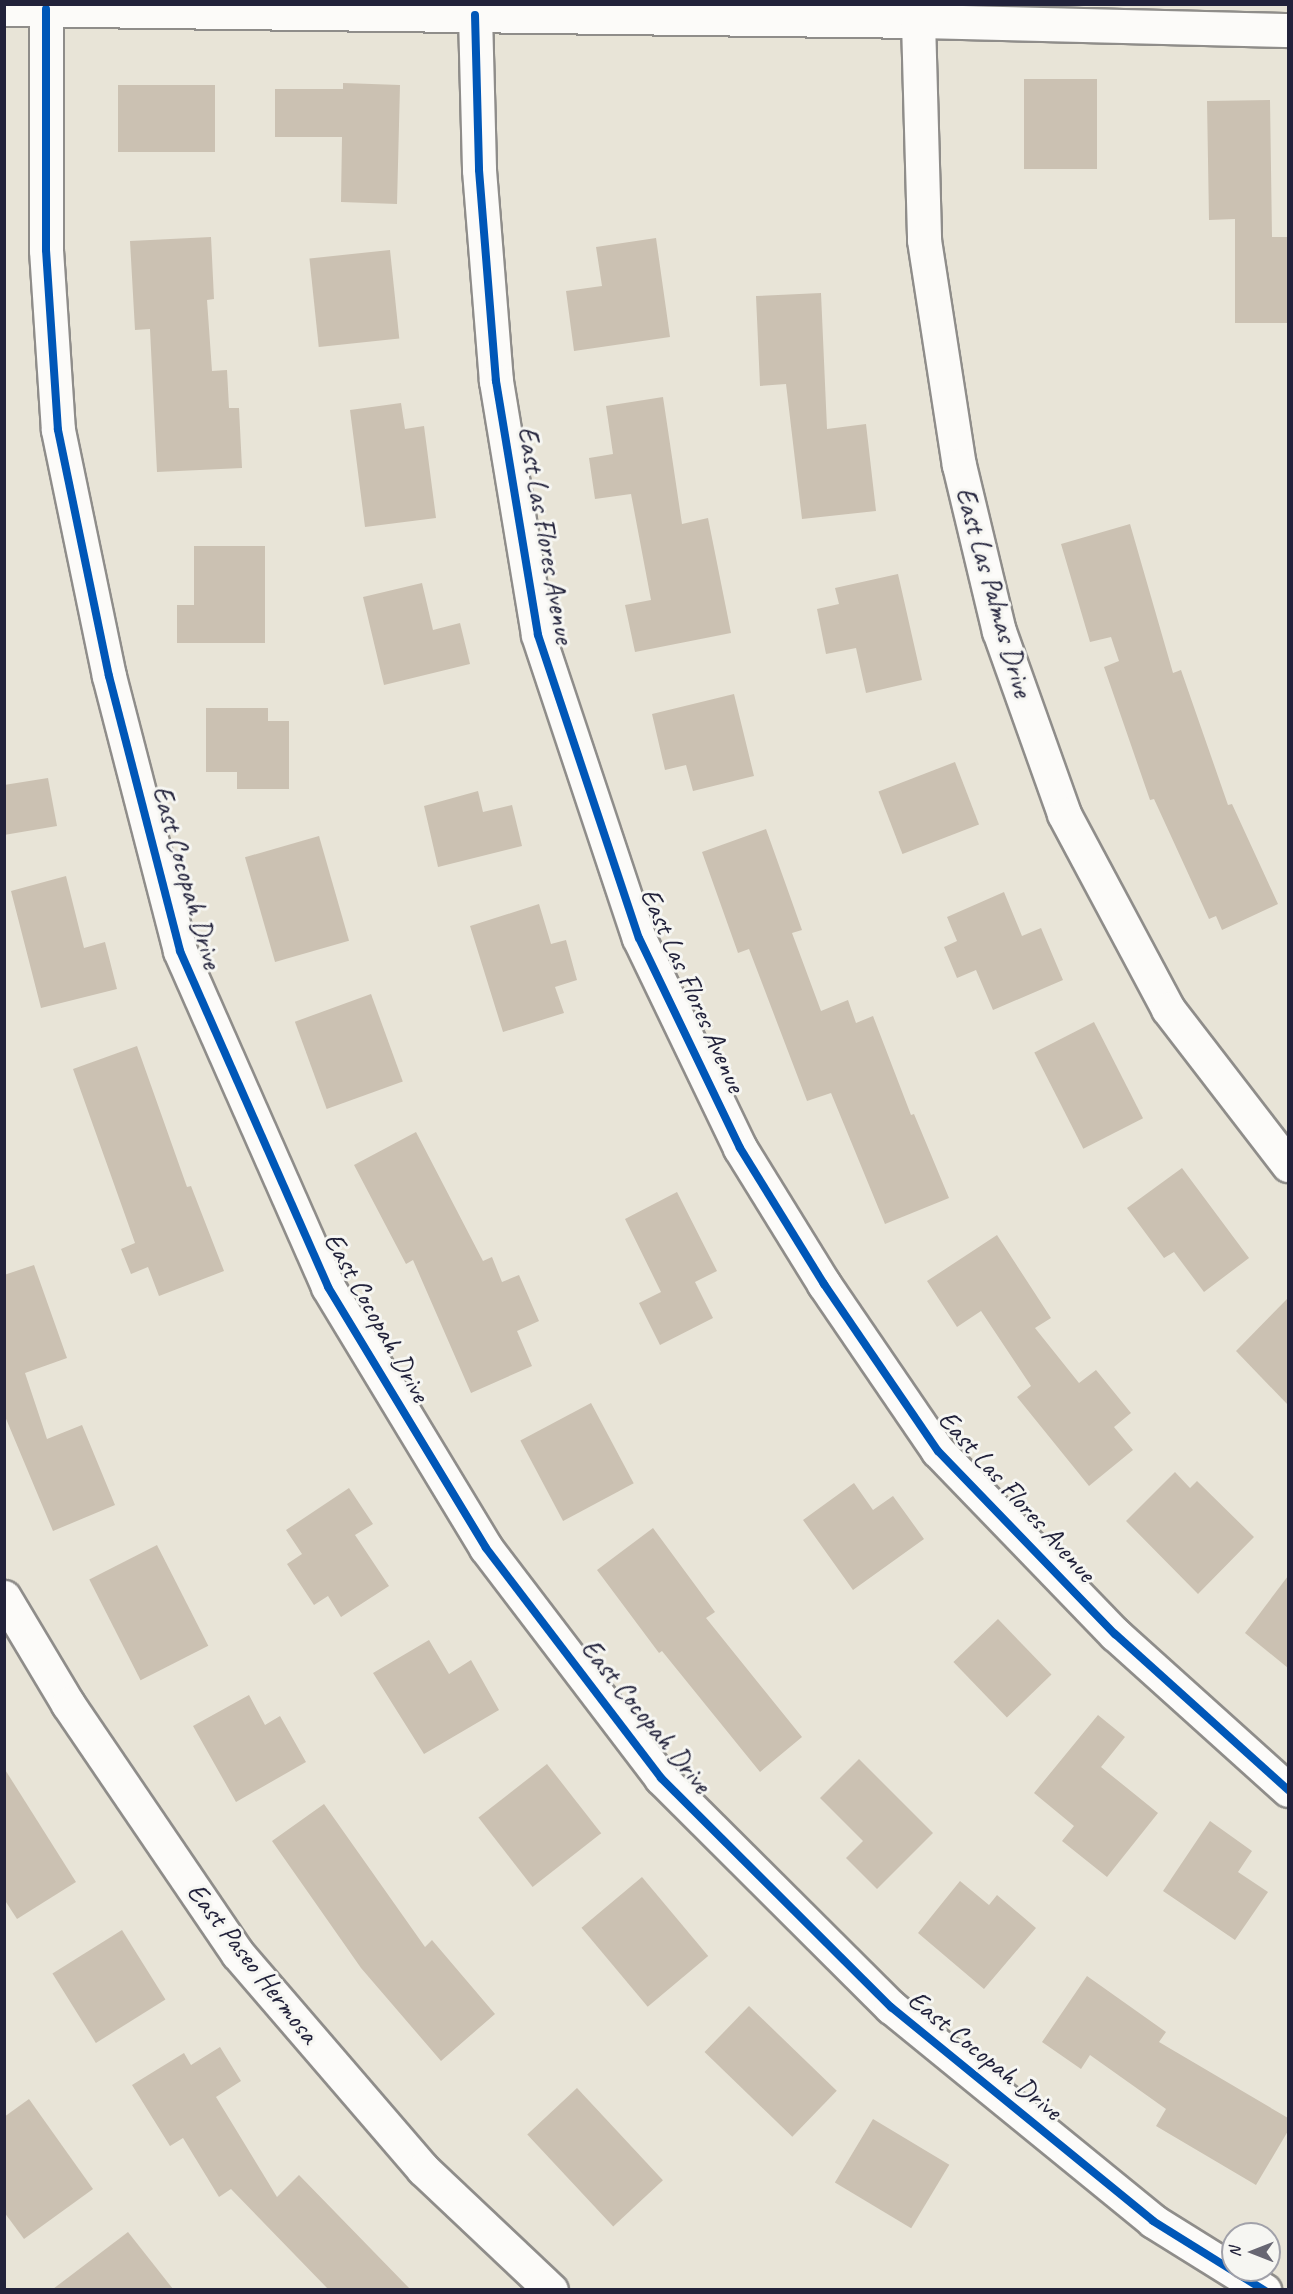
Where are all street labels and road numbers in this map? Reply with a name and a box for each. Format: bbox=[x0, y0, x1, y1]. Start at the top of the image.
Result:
street label: East Las Flores Avenue bbox=[510, 423, 582, 647]
street label: East Las Palmas Drive bbox=[948, 483, 1040, 701]
street label: East Cocopah Drive bbox=[145, 782, 229, 972]
street label: East Las Flores Avenue bbox=[633, 882, 753, 1098]
street label: East Cocopah Drive bbox=[317, 1227, 437, 1407]
street label: East Las Flores Avenue bbox=[931, 1403, 1103, 1589]
street label: East Cocopah Drive bbox=[574, 1633, 718, 1799]
street label: East Paseo Hermosa bbox=[180, 1876, 326, 2050]
street label: East Cocopah Drive bbox=[902, 1983, 1068, 2127]

